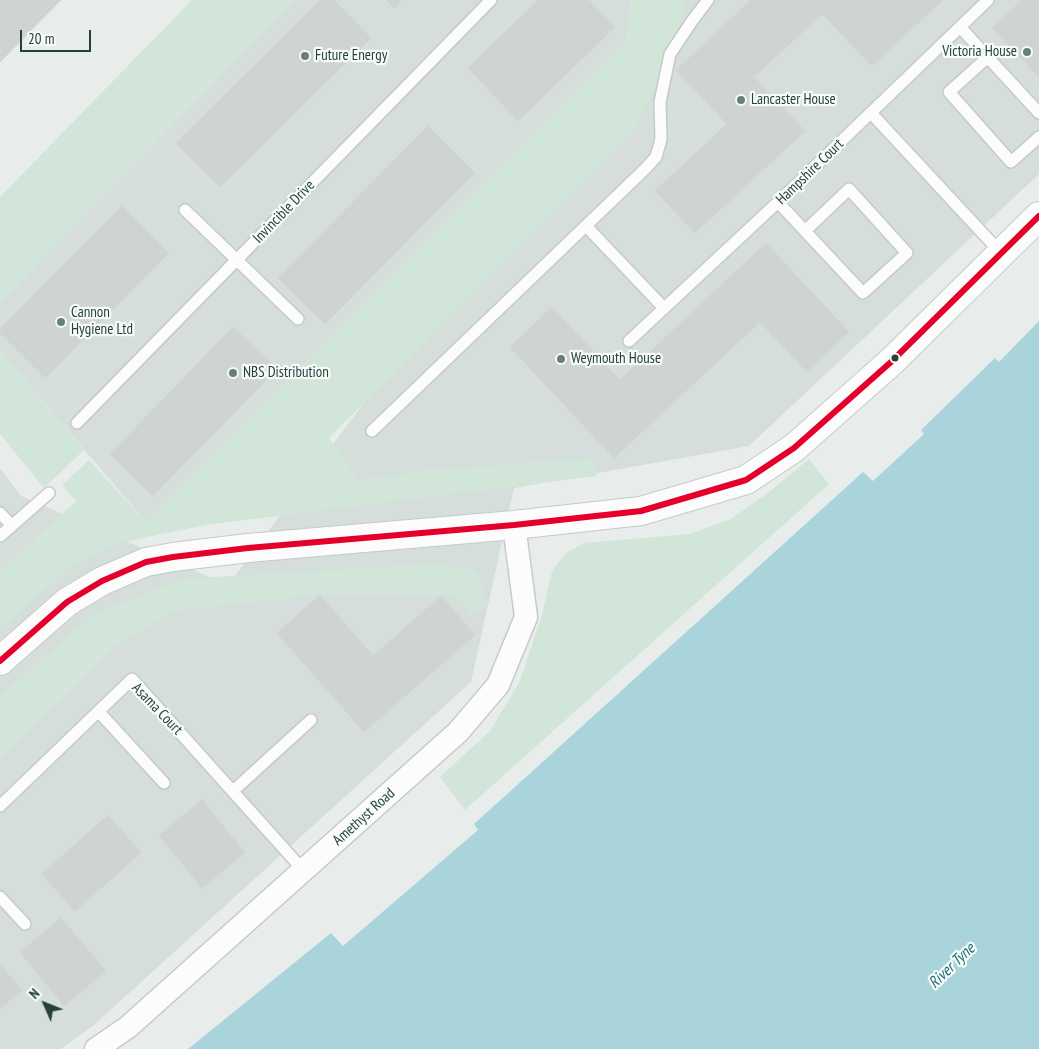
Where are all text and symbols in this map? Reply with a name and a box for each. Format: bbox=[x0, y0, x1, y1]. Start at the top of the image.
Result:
scale bar bbox=[22, 20, 94, 52]
text: 20 m bbox=[28, 29, 54, 48]
place label: Victoria House bbox=[942, 43, 1017, 61]
marker: Victoria House bbox=[1021, 46, 1033, 58]
place label: Future Energy bbox=[315, 47, 387, 65]
marker: Future Energy bbox=[299, 50, 311, 62]
place label: Lancaster House bbox=[751, 91, 836, 109]
marker: Lancaster House bbox=[735, 94, 747, 106]
street label: Hampshire Court bbox=[773, 135, 847, 209]
street label: Invincible Drive bbox=[249, 177, 319, 247]
place label: Cannon Hygiene Ltd bbox=[71, 304, 133, 339]
marker: Cannon Hygiene Ltd bbox=[55, 316, 67, 328]
place label: Weymouth House bbox=[571, 350, 661, 368]
marker: Weymouth House bbox=[555, 353, 567, 365]
unlabelled marker bbox=[890, 353, 900, 363]
place label: NBS Distribution bbox=[243, 364, 329, 382]
marker: NBS Distribution bbox=[227, 367, 239, 379]
street label: Asama Court bbox=[128, 679, 186, 739]
street label: Amethyst Road bbox=[329, 784, 399, 850]
water label: River Tyne bbox=[925, 939, 979, 993]
north arrow bbox=[20, 979, 70, 1029]
text: N bbox=[25, 985, 43, 1003]

